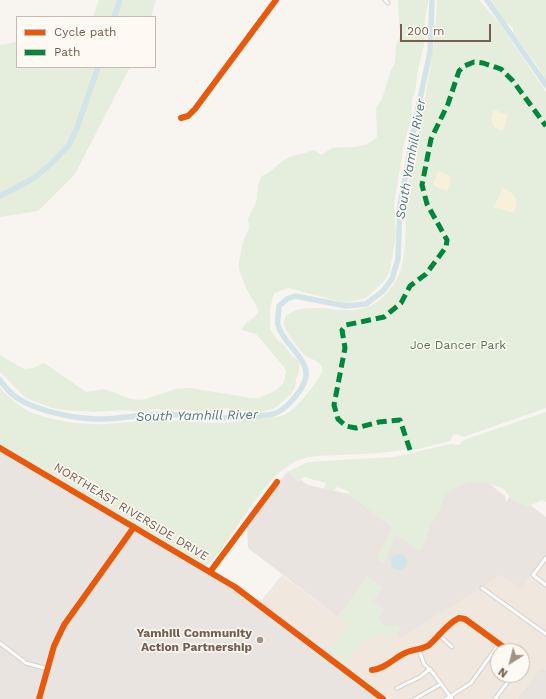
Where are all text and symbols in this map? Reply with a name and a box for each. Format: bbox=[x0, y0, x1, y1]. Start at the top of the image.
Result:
legend bbox=[16, 16, 156, 68]
scale bar bbox=[402, 16, 493, 42]
text: 200 m bbox=[407, 24, 444, 38]
text: Cycle path bbox=[54, 25, 116, 39]
text: Path bbox=[54, 45, 80, 59]
water label: South Yamhill River bbox=[393, 98, 429, 220]
park label: Joe Dancer Park bbox=[410, 338, 506, 352]
water label: South Yamhill River bbox=[136, 407, 258, 425]
street label: NORTHEAST RIVERSIDE DRIVE bbox=[51, 460, 211, 564]
place label: Yamhill Community Action Partnership bbox=[137, 626, 252, 654]
marker: Yamhill Community Action Partnership bbox=[255, 635, 265, 645]
north arrow bbox=[490, 643, 530, 683]
text: N bbox=[496, 665, 510, 680]

